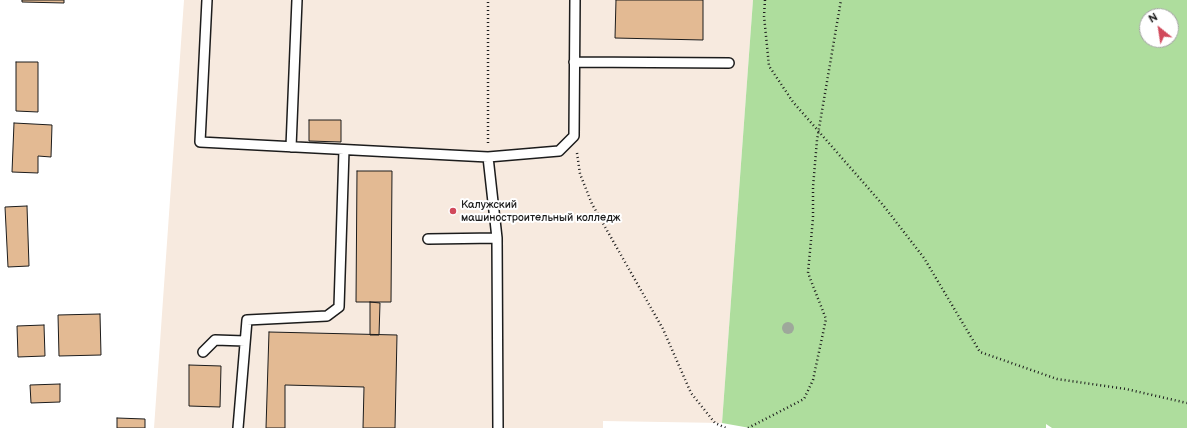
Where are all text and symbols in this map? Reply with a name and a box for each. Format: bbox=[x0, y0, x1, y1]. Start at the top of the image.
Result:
north arrow bbox=[1139, 8, 1179, 48]
text: N bbox=[1146, 10, 1160, 26]
place label: Калужский машиностроительный колледж bbox=[461, 198, 621, 224]
marker: Калужский машиностроительный колледж bbox=[448, 206, 458, 216]

